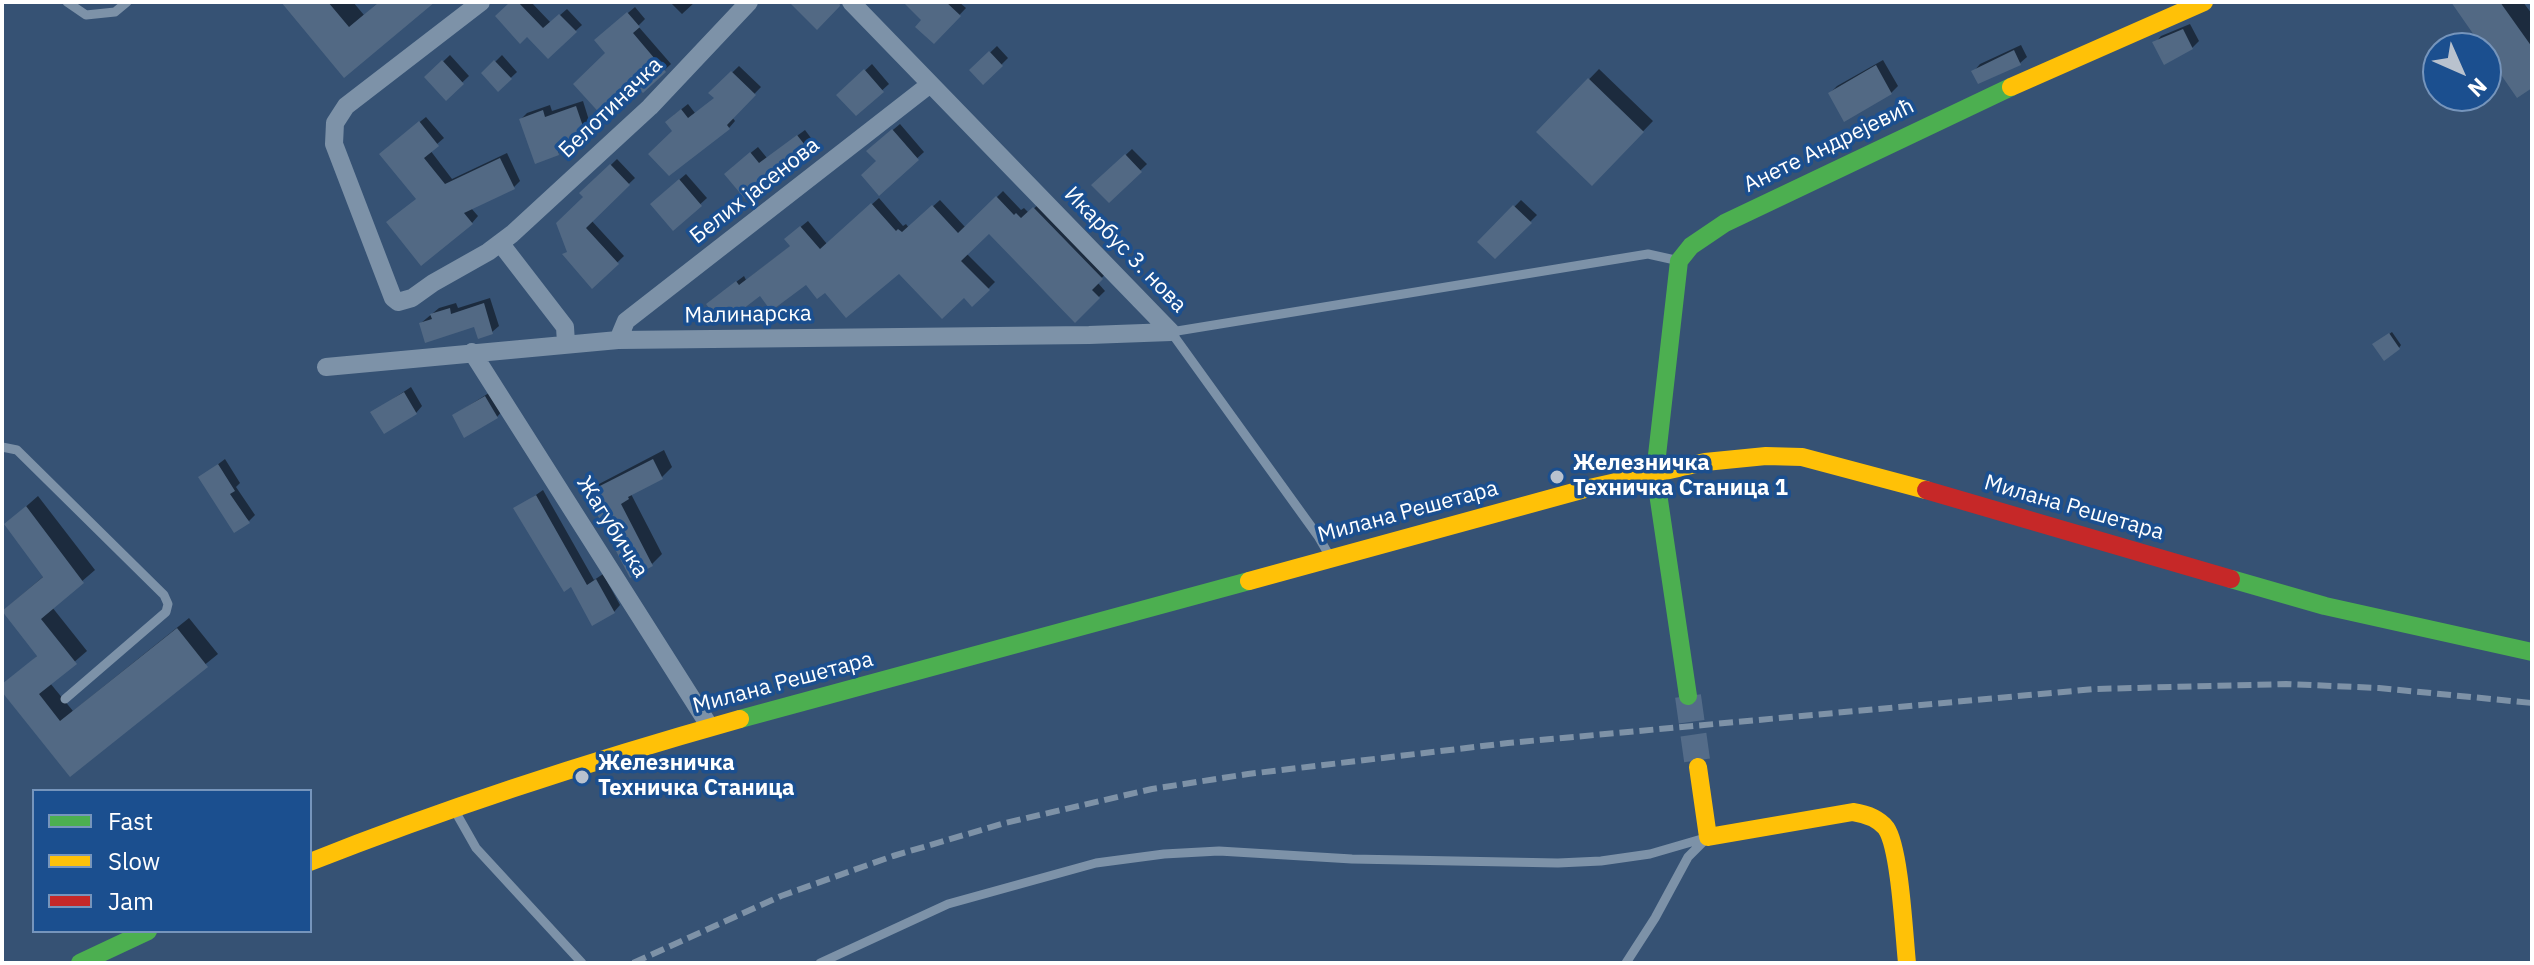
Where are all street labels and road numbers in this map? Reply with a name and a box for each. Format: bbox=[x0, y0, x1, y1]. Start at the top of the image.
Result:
street label: Белотиначка bbox=[554, 52, 668, 164]
street label: Анете Андрејевић bbox=[1739, 93, 1919, 199]
street label: Белих јасенова bbox=[685, 132, 825, 250]
street label: Икарбус 3. нова bbox=[1058, 182, 1192, 318]
street label: Малинарска bbox=[684, 301, 812, 329]
street label: Милана Решетара bbox=[1981, 470, 2167, 546]
street label: Жагубичка bbox=[570, 471, 654, 583]
street label: Милана Решетара bbox=[1315, 475, 1501, 549]
street label: Милана Решетара bbox=[690, 646, 876, 720]

